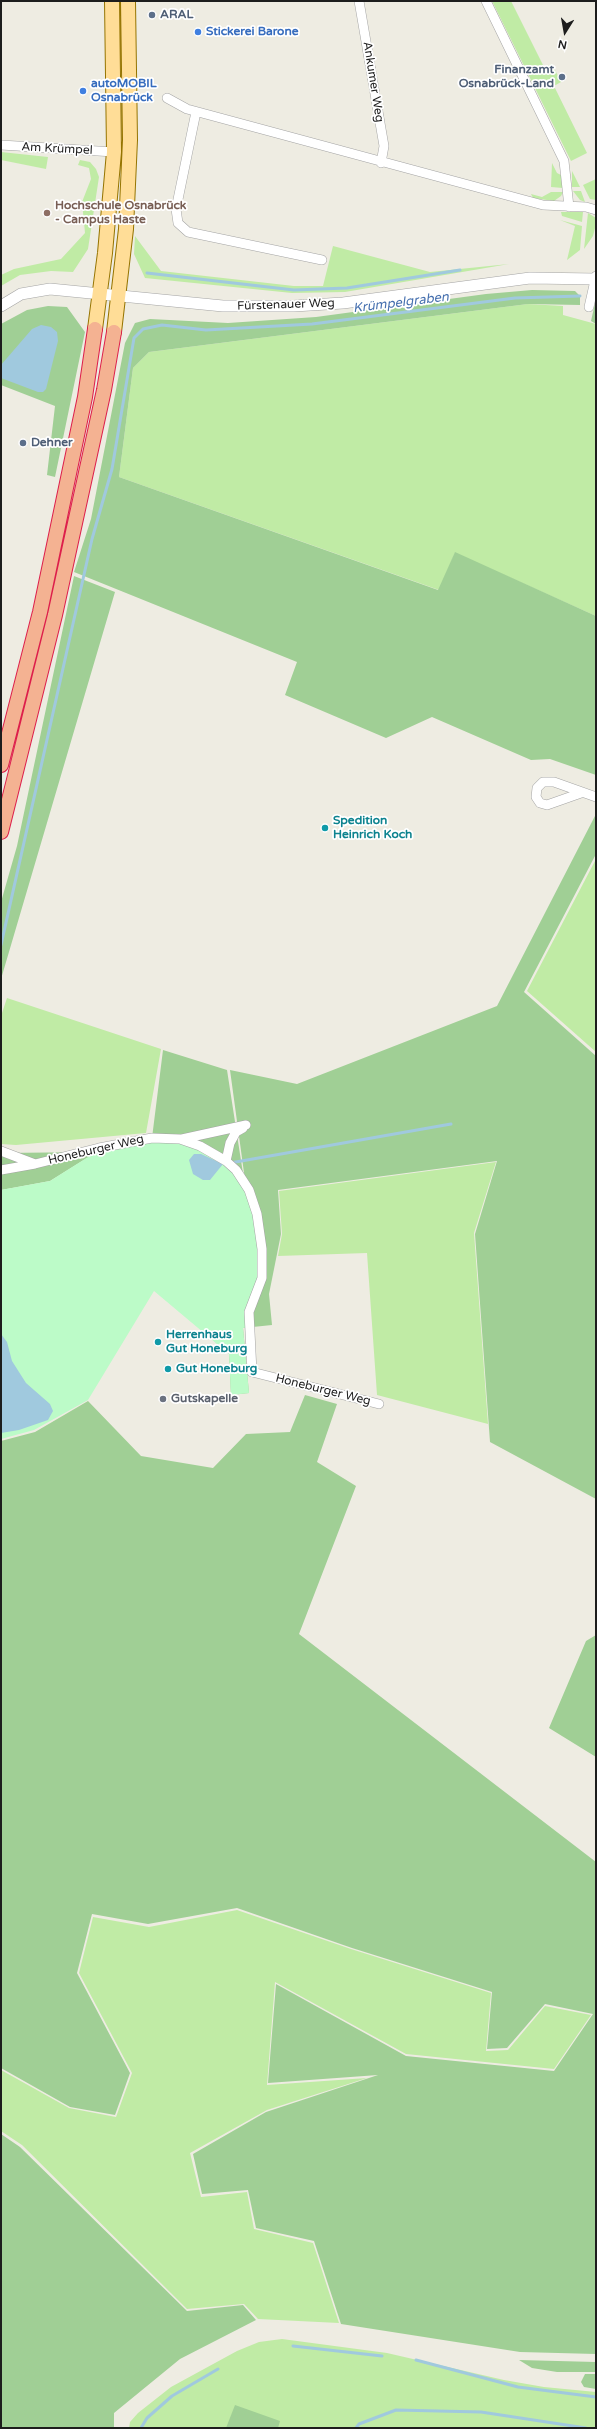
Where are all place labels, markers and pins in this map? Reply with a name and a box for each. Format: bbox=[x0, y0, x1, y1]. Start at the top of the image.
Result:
place label: ARAL bbox=[160, 8, 193, 22]
marker: ARAL bbox=[147, 10, 157, 20]
place label: Stickerei Barone bbox=[206, 25, 299, 39]
marker: Stickerei Barone bbox=[193, 27, 203, 37]
place label: Finanzamt Osnabrück-Land bbox=[459, 63, 554, 91]
marker: Finanzamt Osnabrück-Land bbox=[557, 72, 567, 82]
place label: autoMOBIL Osnabrück bbox=[91, 77, 157, 105]
marker: autoMOBIL Osnabrück bbox=[78, 86, 88, 96]
place label: Hochschule Osnabrück - Campus Haste bbox=[55, 199, 186, 227]
marker: Hochschule Osnabrück - Campus Haste bbox=[42, 208, 52, 218]
place label: Dehner bbox=[31, 436, 73, 450]
marker: Dehner bbox=[18, 438, 28, 448]
place label: Spedition Heinrich Koch bbox=[333, 814, 412, 842]
marker: Spedition Heinrich Koch bbox=[320, 823, 330, 833]
place label: Herrenhaus Gut Honeburg bbox=[166, 1328, 247, 1356]
marker: Herrenhaus Gut Honeburg bbox=[153, 1337, 163, 1347]
place label: Gut Honeburg bbox=[176, 1362, 257, 1376]
marker: Gut Honeburg bbox=[163, 1364, 173, 1374]
place label: Gutskapelle bbox=[171, 1392, 238, 1406]
marker: Gutskapelle bbox=[158, 1394, 168, 1404]

